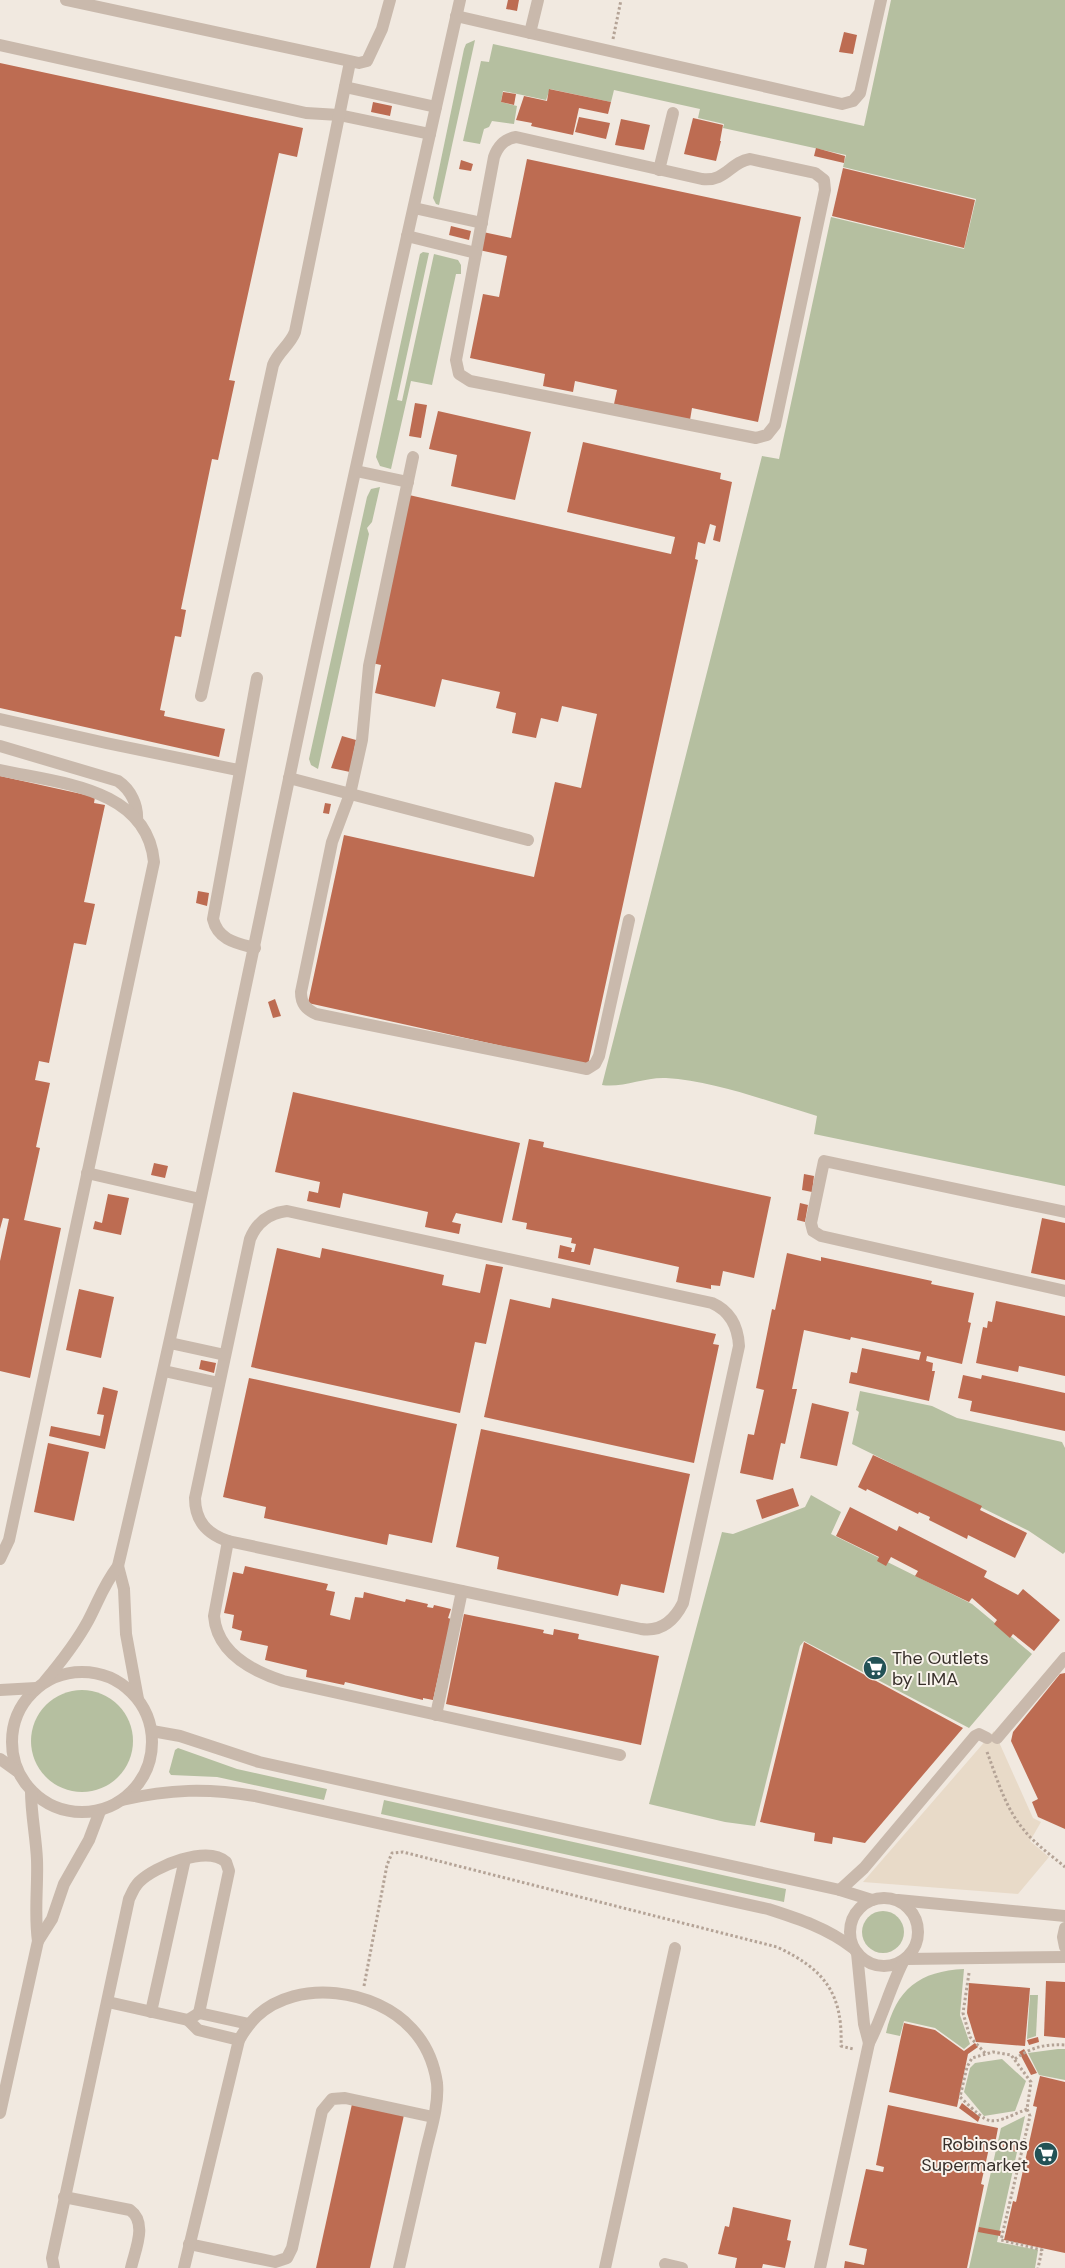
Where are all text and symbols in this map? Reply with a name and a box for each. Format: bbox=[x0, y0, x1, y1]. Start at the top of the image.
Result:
place label: The Outlets by LIMA bbox=[892, 1646, 989, 1691]
supermarket icon: The Outlets by LIMA bbox=[862, 1655, 888, 1681]
place label: Robinsons Supermarket bbox=[921, 2132, 1028, 2177]
supermarket icon: Robinsons Supermarket bbox=[1033, 2141, 1059, 2167]

